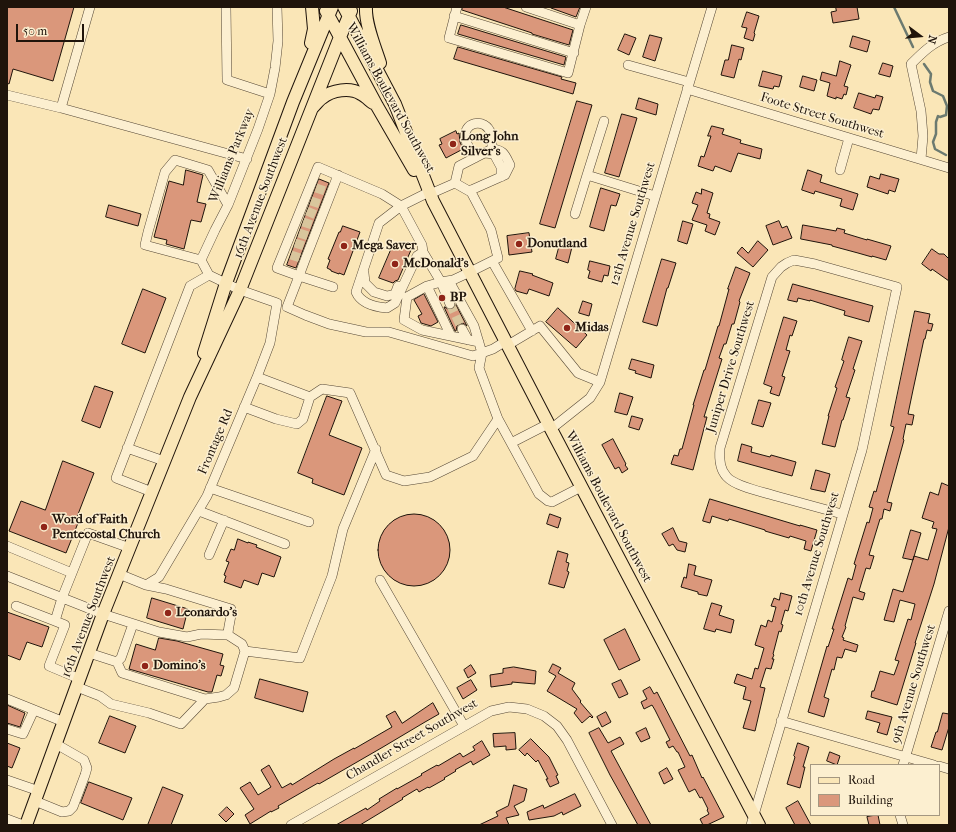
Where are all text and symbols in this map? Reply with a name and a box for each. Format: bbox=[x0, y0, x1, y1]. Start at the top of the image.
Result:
scale bar bbox=[18, 16, 86, 42]
north arrow bbox=[900, 16, 940, 56]
street label: Williams Boulevard Southwest bbox=[342, 20, 438, 176]
text: 50 m bbox=[23, 24, 47, 38]
text: N bbox=[925, 34, 939, 45]
street label: Foote Street Southwest bbox=[758, 90, 886, 142]
street label: Williams Parkway bbox=[206, 107, 258, 205]
place label: Long John Silver's bbox=[461, 129, 519, 160]
street label: 16th Avenue Southwest bbox=[231, 135, 291, 261]
marker: Long John Silver's bbox=[448, 139, 458, 149]
street label: 12th Avenue Southwest bbox=[607, 160, 659, 288]
place label: Donutland bbox=[527, 236, 587, 252]
place label: Mega Saver bbox=[352, 238, 417, 254]
marker: Donutland bbox=[514, 239, 524, 249]
marker: Mega Saver bbox=[339, 241, 349, 251]
place label: McDonald's bbox=[403, 256, 468, 272]
marker: McDonald's bbox=[390, 259, 400, 269]
place label: BP bbox=[450, 290, 466, 306]
marker: BP bbox=[437, 293, 447, 303]
street label: Juniper Drive Southwest bbox=[703, 299, 759, 435]
place label: Midas bbox=[575, 320, 609, 336]
marker: Midas bbox=[562, 323, 572, 333]
street label: Frontage Rd bbox=[195, 407, 237, 477]
street label: Williams Boulevard Southwest bbox=[561, 429, 655, 585]
street label: 10th Avenue Southwest bbox=[791, 490, 843, 618]
place label: Word of Faith Pentecostal Church bbox=[52, 512, 160, 543]
marker: Word of Faith Pentecostal Church bbox=[39, 522, 49, 532]
street label: 16th Avenue Southwest bbox=[59, 554, 119, 680]
place label: Leonardo's bbox=[176, 605, 237, 621]
marker: Leonardo's bbox=[163, 608, 173, 618]
street label: 9th Avenue Southwest bbox=[888, 623, 940, 745]
place label: Domino's bbox=[153, 658, 206, 674]
marker: Domino's bbox=[140, 661, 150, 671]
street label: Chandler Street Southwest bbox=[343, 696, 481, 784]
legend bbox=[810, 764, 940, 816]
text: Road bbox=[848, 773, 875, 787]
text: Building bbox=[848, 793, 893, 807]

